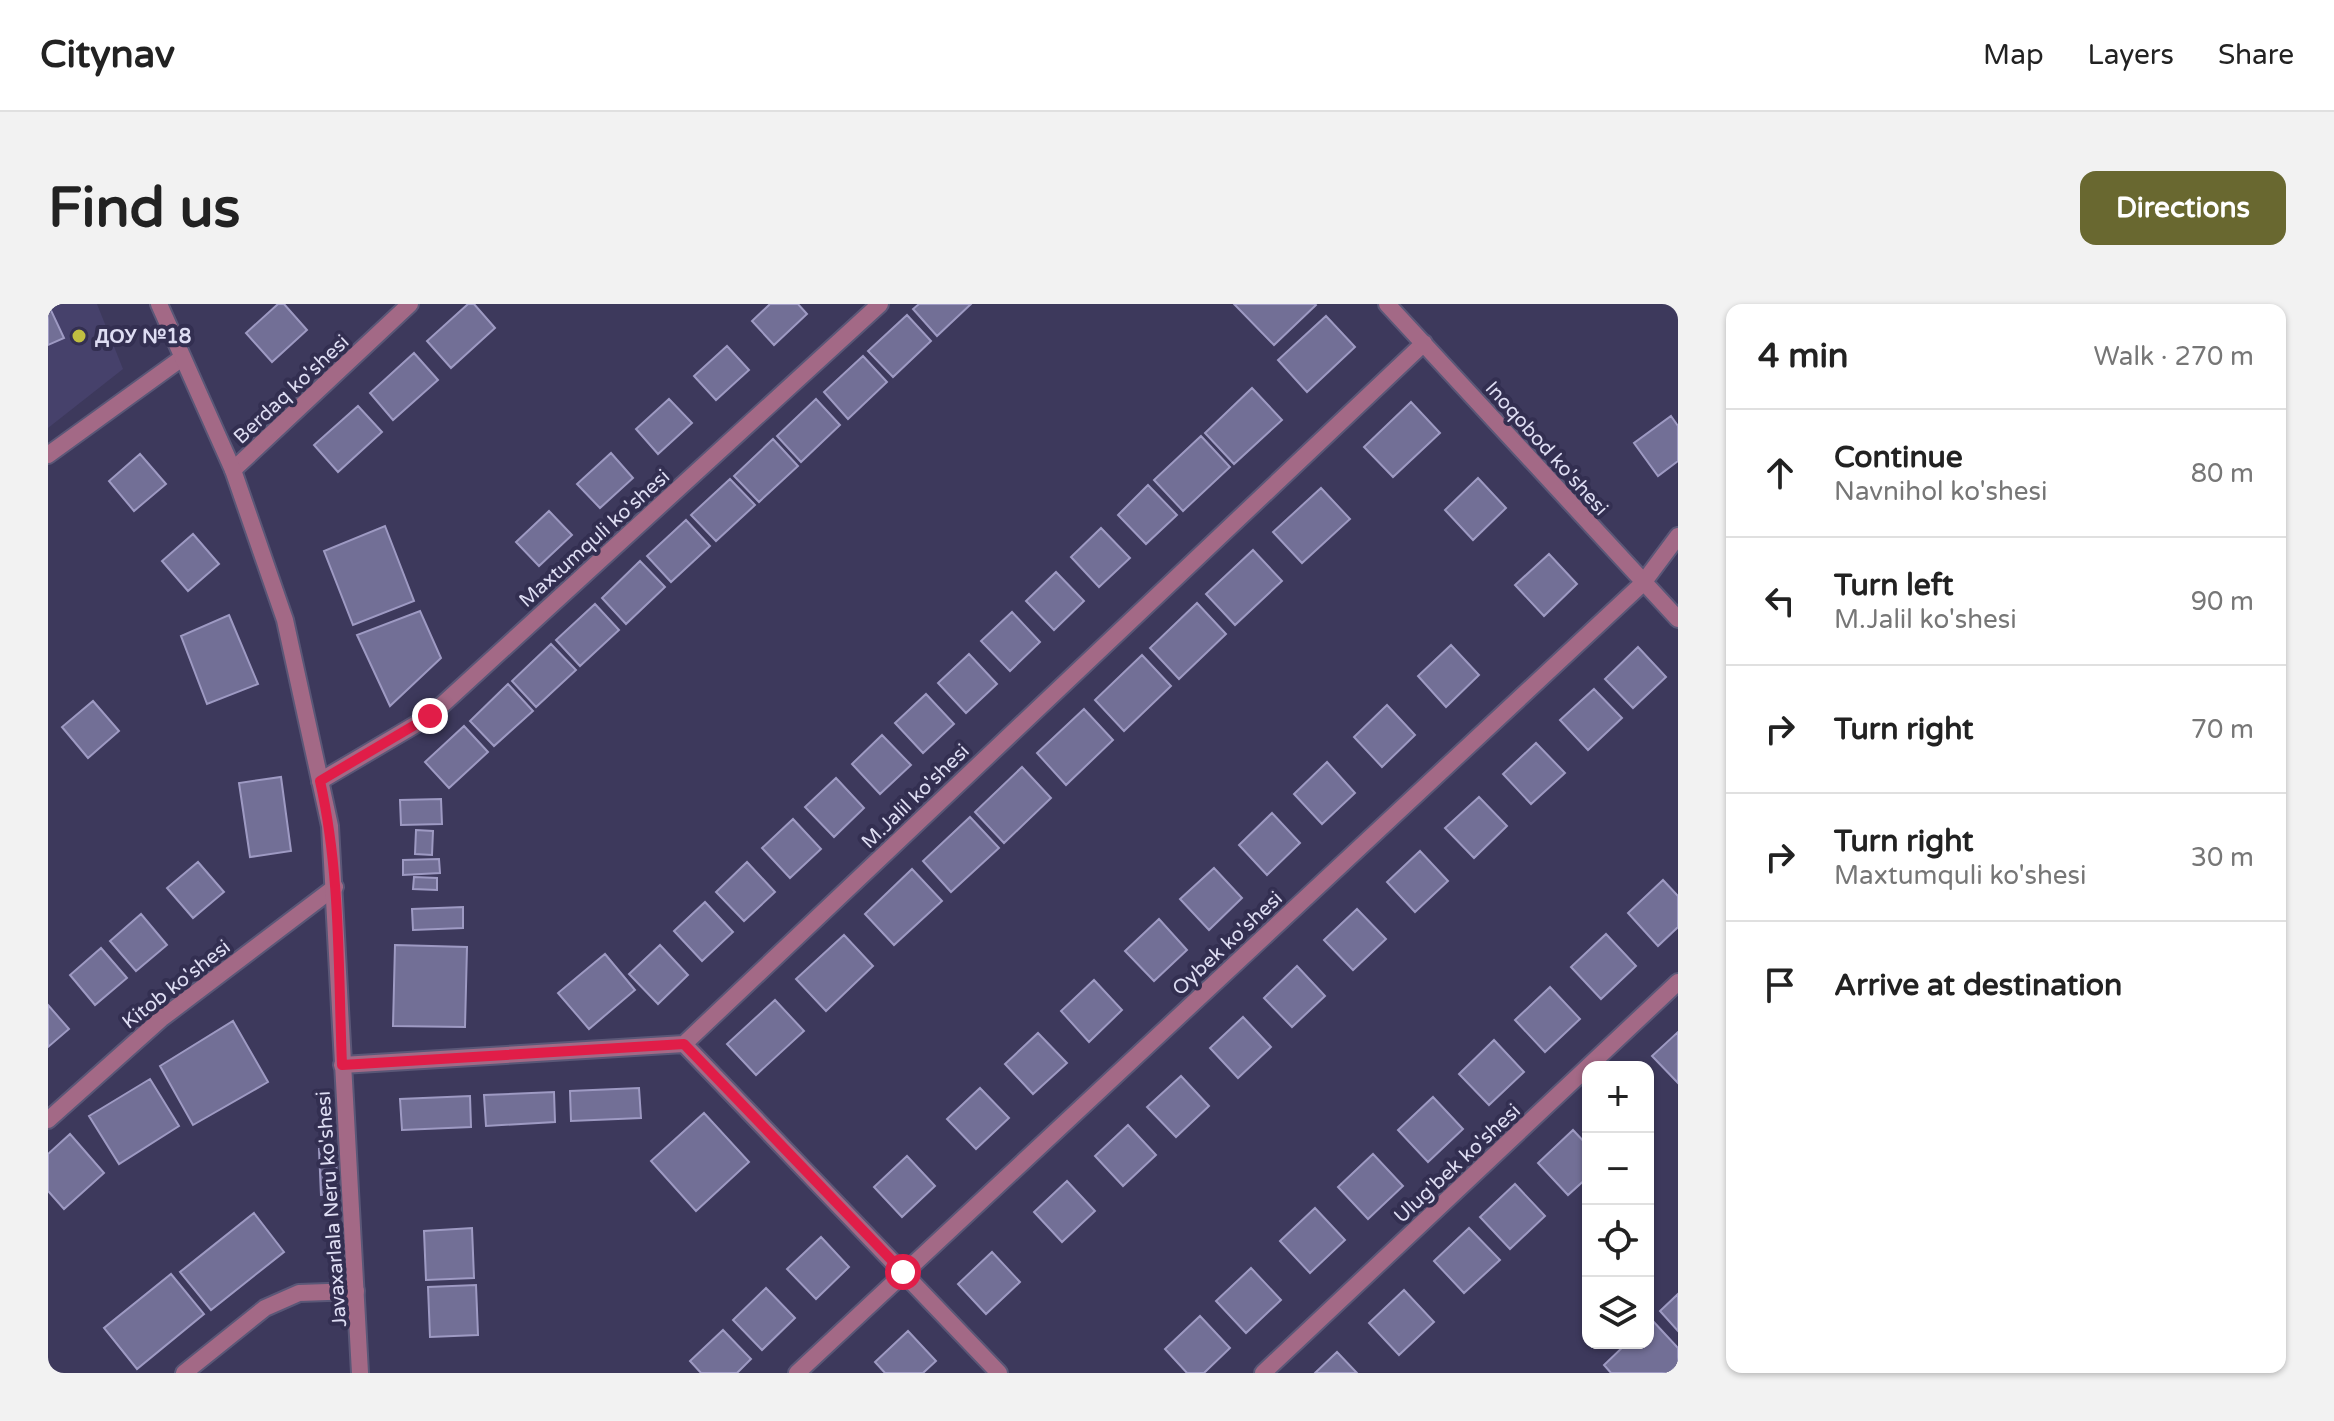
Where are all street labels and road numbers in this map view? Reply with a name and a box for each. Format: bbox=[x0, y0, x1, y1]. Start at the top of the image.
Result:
street label: Berdaq ko'shesi bbox=[229, 330, 354, 449]
street label: Inoqobod ko'shesi bbox=[1480, 377, 1613, 521]
street label: Maxtumquli ko'shesi bbox=[514, 465, 675, 613]
street label: M.Jalil ko'shesi bbox=[857, 739, 975, 854]
street label: Oybek ko'shesi bbox=[1168, 887, 1288, 1001]
street label: Kitob ko'shesi bbox=[118, 935, 235, 1034]
street label: Javaxarlala Neru ko'shesi bbox=[312, 1090, 352, 1328]
street label: Ulug'bek ko'shesi bbox=[1390, 1099, 1526, 1228]

